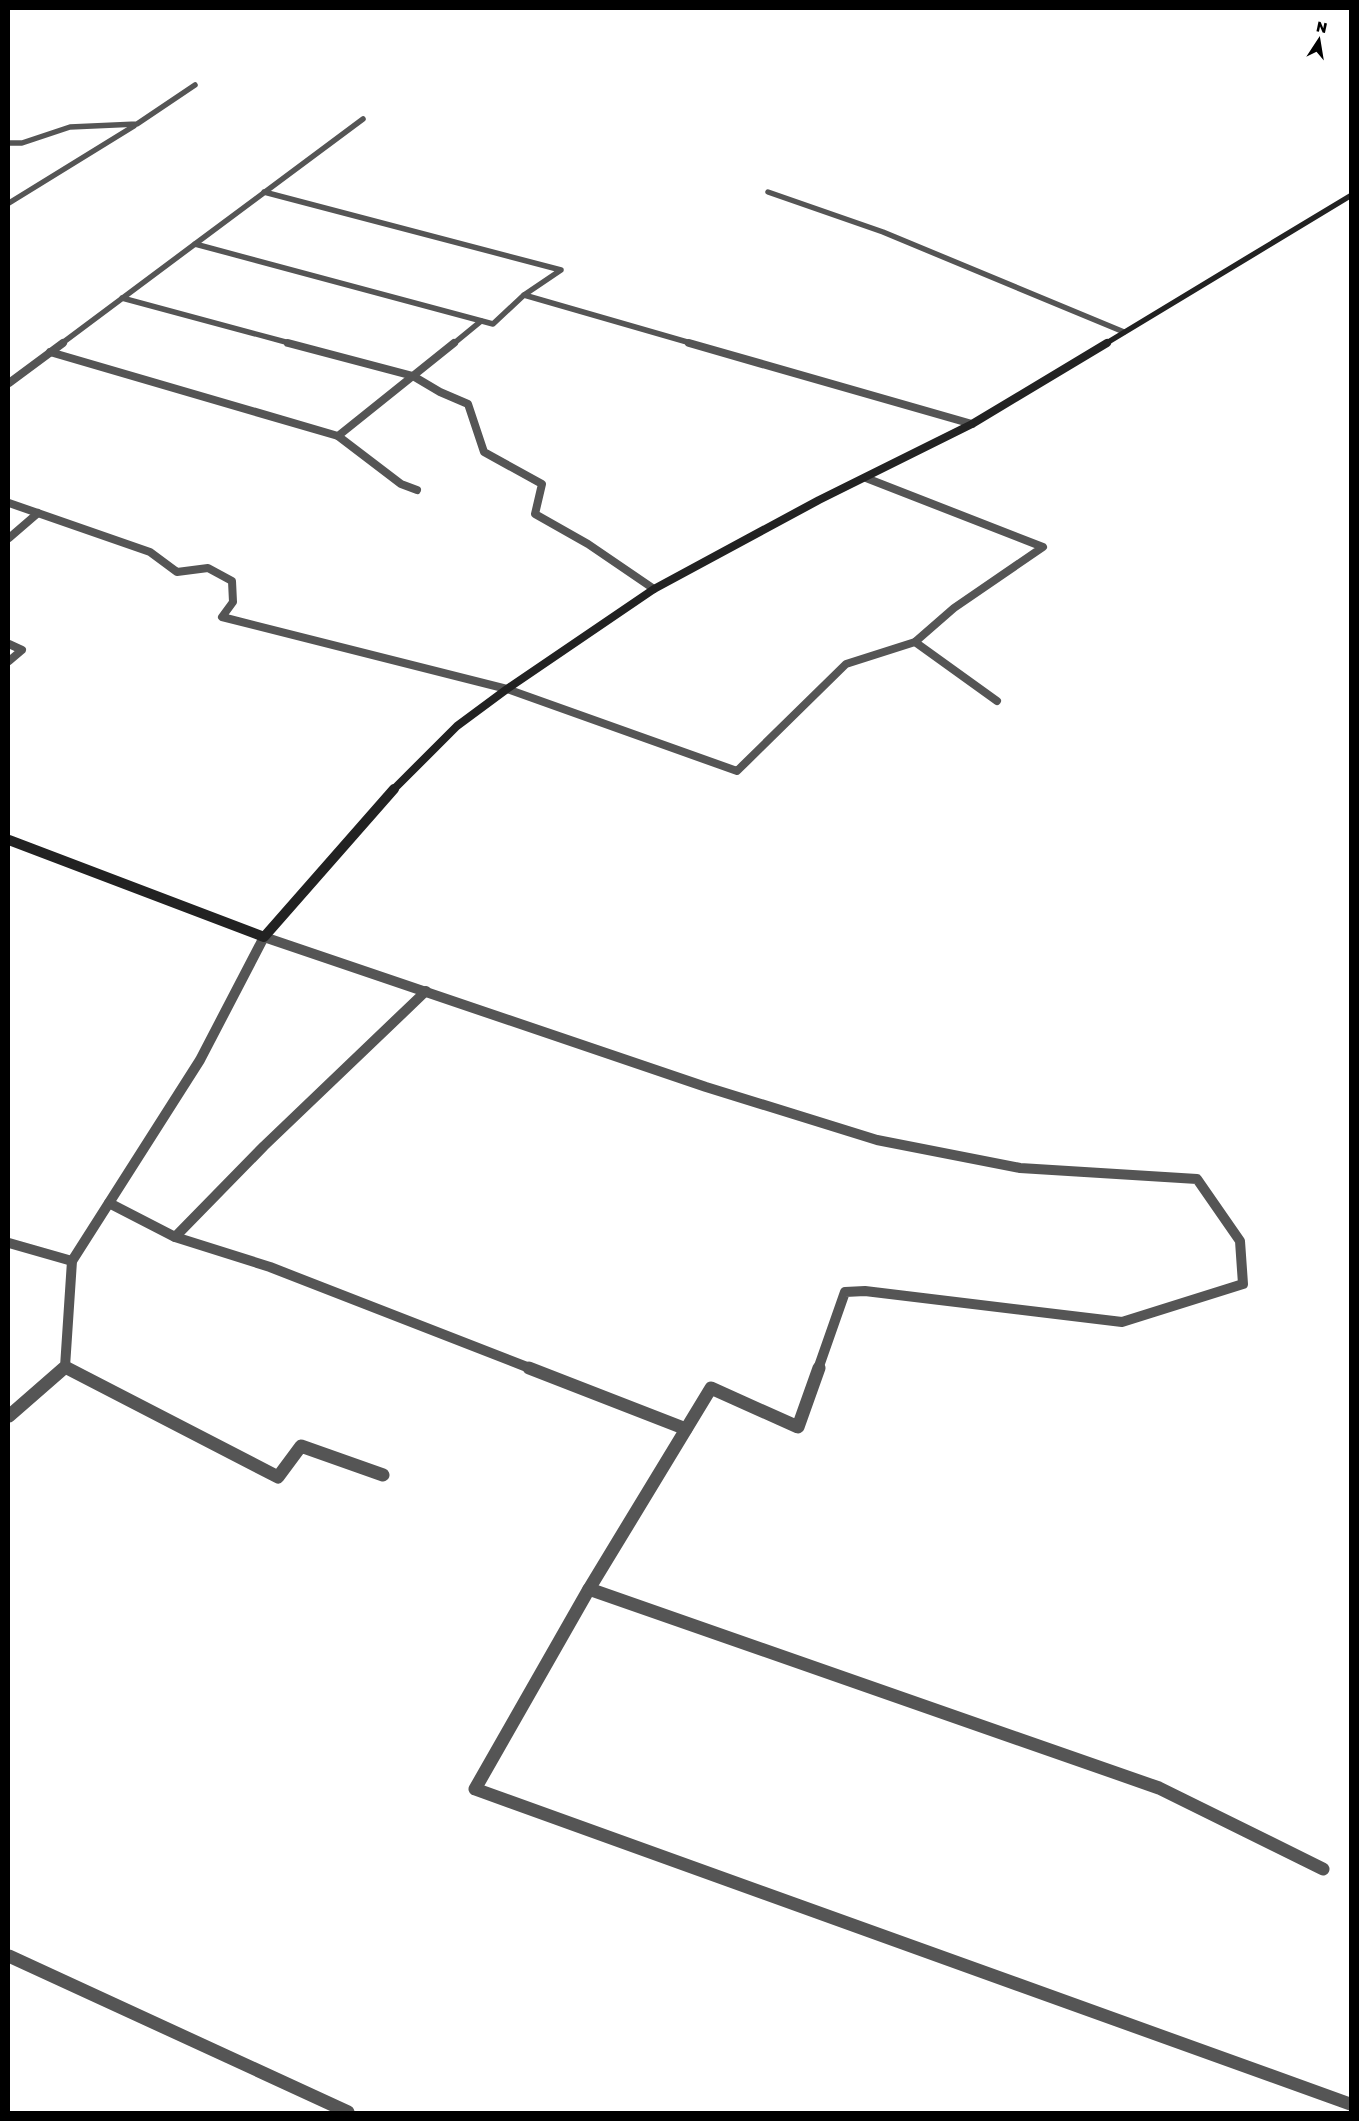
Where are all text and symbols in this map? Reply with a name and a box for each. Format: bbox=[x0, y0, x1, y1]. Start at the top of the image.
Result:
north arrow bbox=[1294, 15, 1344, 65]
text: N bbox=[1315, 17, 1329, 36]

